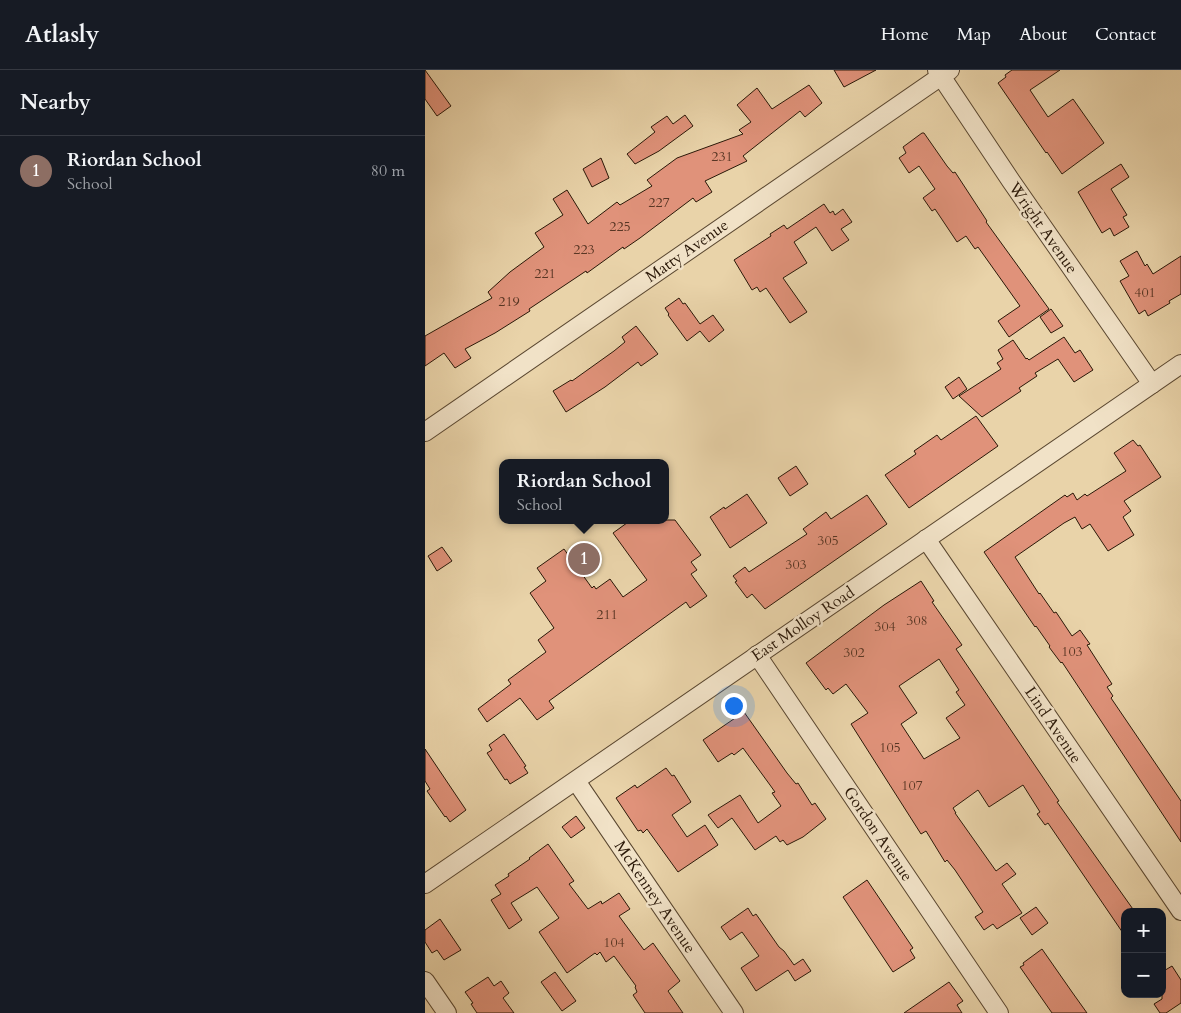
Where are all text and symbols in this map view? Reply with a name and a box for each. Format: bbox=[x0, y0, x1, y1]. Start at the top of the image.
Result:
text: Atlasly bbox=[25, 18, 99, 51]
text: Home bbox=[881, 22, 929, 47]
text: Map bbox=[957, 22, 991, 47]
text: About bbox=[1019, 22, 1067, 47]
text: Contact bbox=[1095, 22, 1156, 47]
text: Nearby bbox=[20, 88, 91, 117]
text: Riordan School bbox=[67, 147, 201, 173]
house number: 231 bbox=[711, 147, 733, 166]
text: 1 bbox=[32, 160, 40, 182]
text: 80 m bbox=[371, 160, 405, 182]
text: School bbox=[67, 173, 112, 195]
street label: Wright Avenue bbox=[1003, 177, 1083, 278]
house number: 227 bbox=[648, 193, 670, 212]
street label: Matty Avenue bbox=[641, 214, 733, 288]
house number: 225 bbox=[609, 217, 631, 236]
house number: 223 bbox=[573, 240, 595, 259]
house number: 221 bbox=[534, 264, 556, 283]
house number: 401 bbox=[1134, 283, 1156, 302]
house number: 219 bbox=[498, 292, 520, 311]
popup bbox=[499, 459, 669, 524]
text: Riordan School bbox=[517, 468, 651, 494]
text: School bbox=[517, 494, 562, 516]
house number: 305 bbox=[817, 531, 839, 550]
pin: 1 bbox=[568, 540, 600, 578]
house number: 303 bbox=[785, 555, 807, 574]
street label: East Molloy Road bbox=[747, 581, 859, 667]
house number: 211 bbox=[596, 605, 618, 624]
house number: 308 bbox=[906, 611, 928, 630]
house number: 304 bbox=[874, 617, 896, 636]
house number: 103 bbox=[1061, 642, 1083, 661]
house number: 302 bbox=[843, 643, 865, 662]
street label: Lind Avenue bbox=[1019, 682, 1087, 768]
your location bbox=[721, 693, 747, 719]
house number: 105 bbox=[879, 738, 901, 757]
house number: 107 bbox=[901, 776, 923, 795]
street label: Gordon Avenue bbox=[838, 782, 918, 886]
street label: McKenney Avenue bbox=[609, 836, 701, 958]
map controls bbox=[1121, 908, 1166, 998]
button: + bbox=[1121, 908, 1166, 953]
house number: 104 bbox=[603, 933, 625, 952]
button: − bbox=[1121, 953, 1166, 998]

